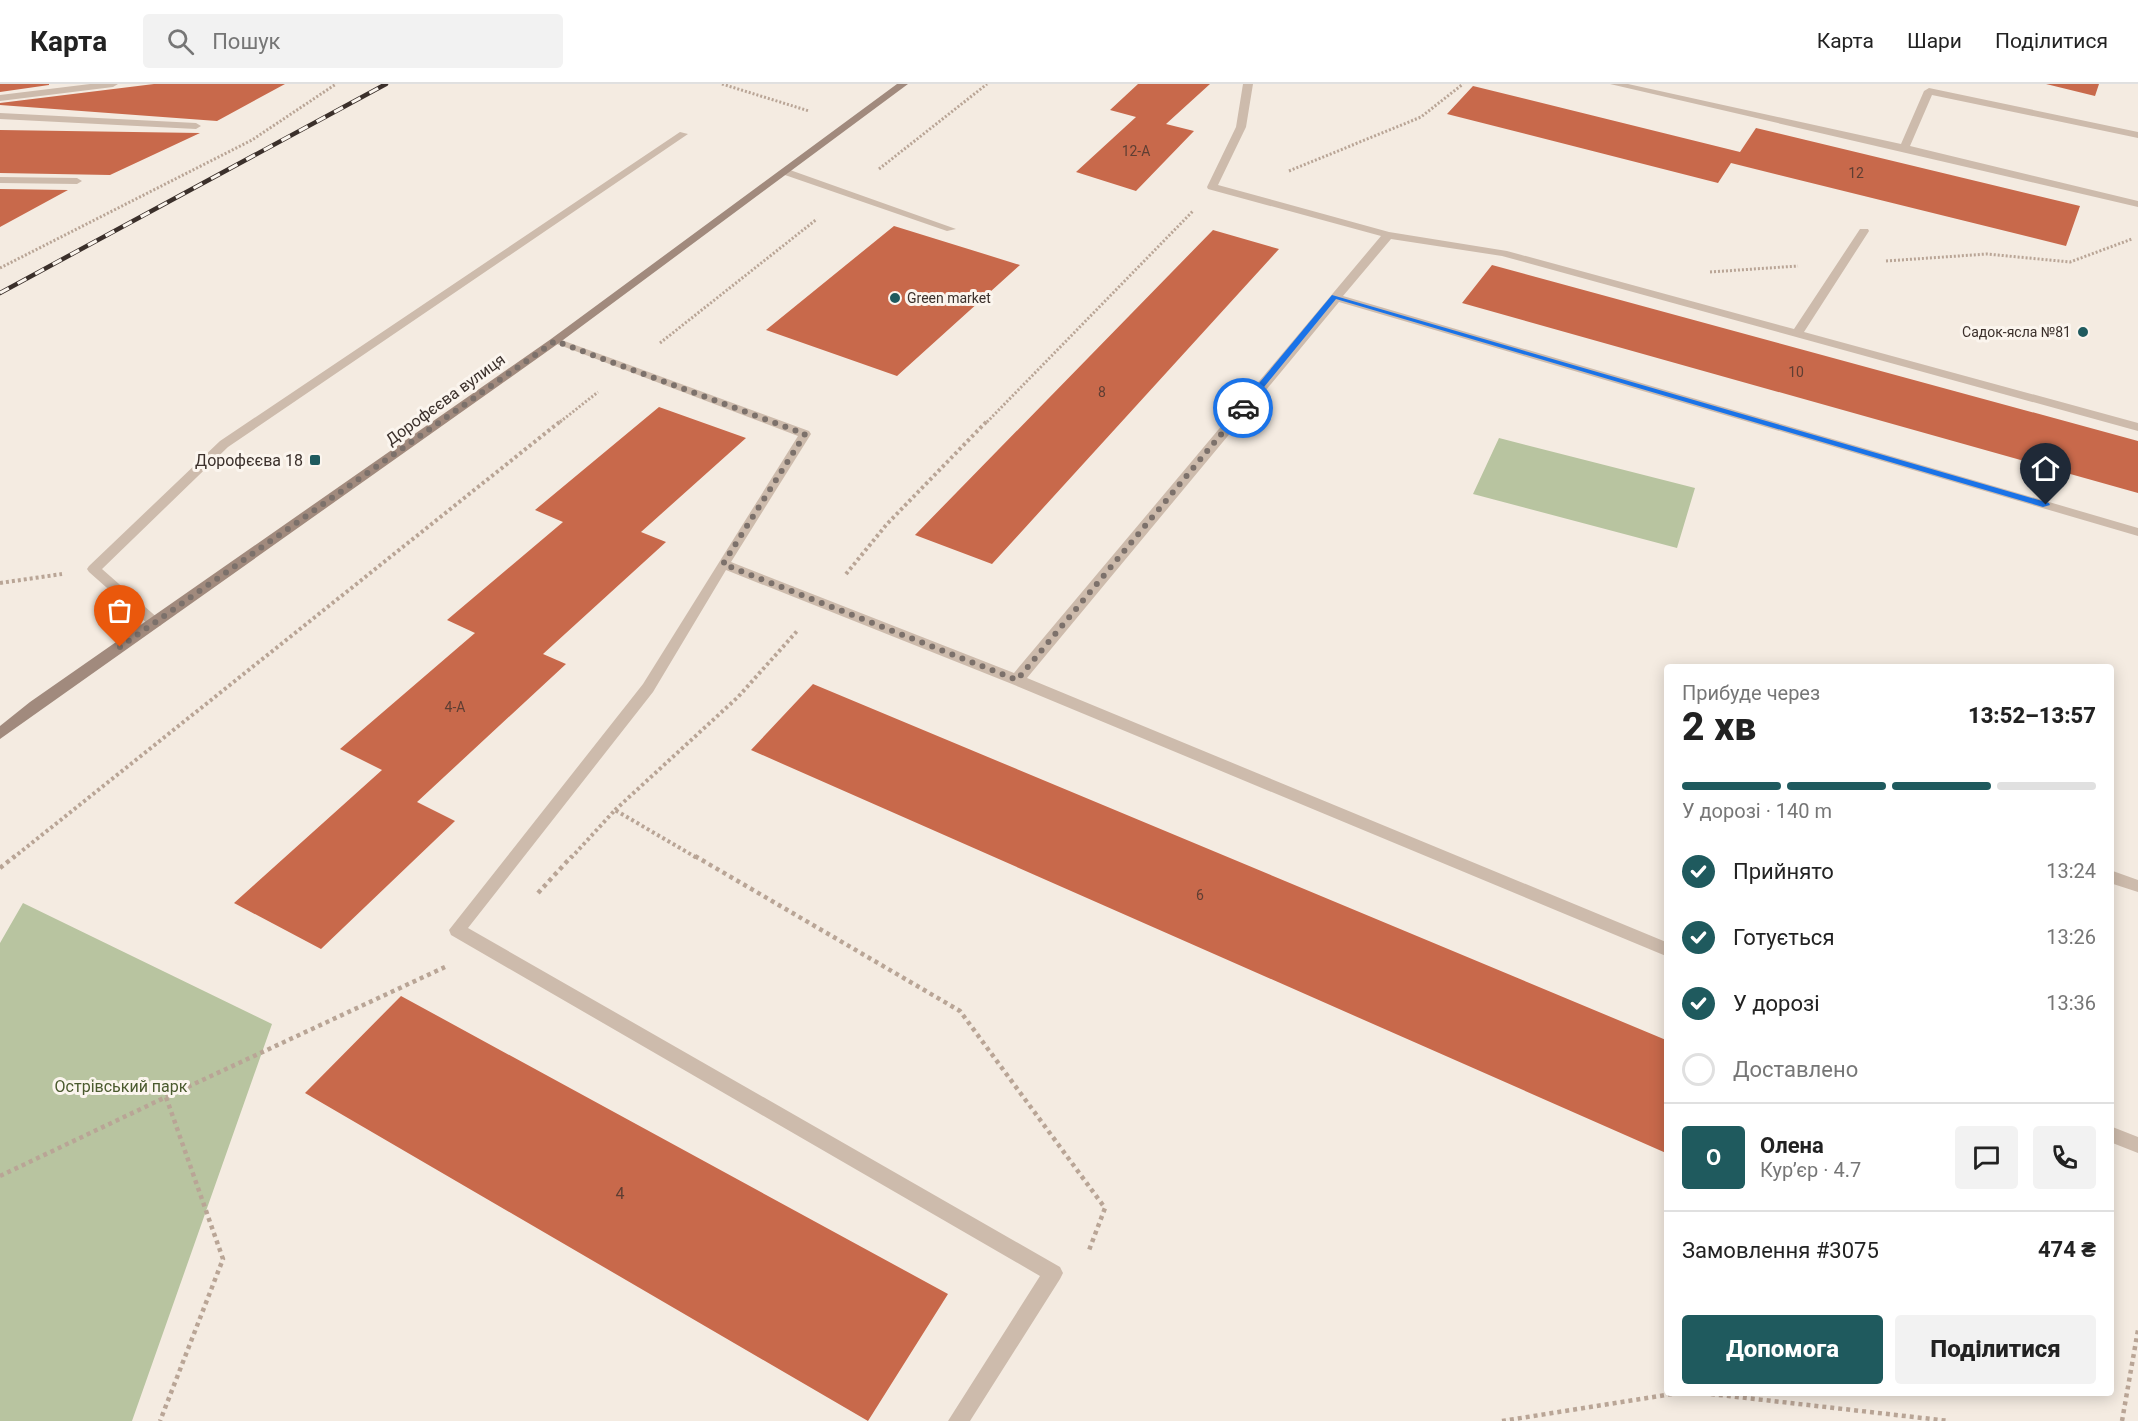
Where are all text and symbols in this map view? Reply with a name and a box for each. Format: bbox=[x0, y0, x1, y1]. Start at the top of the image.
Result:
search box bbox=[143, 14, 563, 68]
text: Карта bbox=[30, 25, 107, 58]
icon: search bbox=[164, 25, 197, 58]
text: Пошук bbox=[212, 29, 280, 54]
text: Карта bbox=[1817, 29, 1874, 53]
text: Шари bbox=[1907, 29, 1962, 53]
text: Поділитися bbox=[1995, 29, 2108, 53]
house number: 12-А bbox=[1122, 143, 1150, 159]
house number: 12 bbox=[1848, 165, 1864, 181]
place label: Green market bbox=[907, 290, 991, 306]
marker: Green market bbox=[888, 291, 902, 305]
place label: Садок-ясла №81 bbox=[1962, 324, 2071, 340]
marker: Садок-ясла №81 bbox=[2076, 325, 2090, 339]
street label: Дорофєєва вулиця bbox=[382, 350, 509, 449]
house number: 10 bbox=[1788, 364, 1804, 380]
courier bbox=[1213, 378, 1273, 438]
house number: 8 bbox=[1098, 384, 1106, 400]
icon: car bbox=[1227, 392, 1260, 425]
pin bbox=[2020, 443, 2071, 505]
place label: Дорофєєва 18 bbox=[195, 451, 303, 470]
icon: home bbox=[2029, 452, 2062, 485]
marker: Дорофєєва 18 bbox=[308, 453, 322, 467]
pin bbox=[94, 585, 145, 647]
icon: bag bbox=[103, 594, 136, 627]
text: Прибуде через bbox=[1682, 681, 1820, 705]
house number: 4-А bbox=[445, 699, 465, 715]
text: 13:52–13:57 bbox=[1968, 703, 2096, 728]
text: 2 хв bbox=[1682, 704, 1756, 750]
text: У дорозі · 140 m bbox=[1682, 799, 1832, 823]
icon: check bbox=[1682, 855, 1715, 888]
text: Прийнято bbox=[1733, 859, 1834, 884]
text: 13:24 bbox=[2046, 859, 2096, 883]
house number: 6 bbox=[1196, 887, 1204, 903]
icon: check bbox=[1682, 921, 1715, 954]
text: Готується bbox=[1733, 925, 1834, 950]
text: 13:26 bbox=[2046, 925, 2096, 949]
icon: check bbox=[1682, 987, 1715, 1020]
text: У дорозі bbox=[1733, 991, 1820, 1016]
text: 13:36 bbox=[2046, 991, 2096, 1015]
text: Доставлено bbox=[1733, 1057, 1858, 1082]
park label: Острівський парк bbox=[55, 1077, 188, 1096]
button: chat bbox=[1955, 1126, 2018, 1189]
button: phone bbox=[2033, 1126, 2096, 1189]
text: Олена bbox=[1760, 1133, 1824, 1158]
text: О bbox=[1706, 1145, 1721, 1170]
text: Кур’єр · 4.7 bbox=[1760, 1158, 1861, 1182]
house number: 4 bbox=[616, 1184, 625, 1203]
text: 474 ₴ bbox=[2038, 1237, 2096, 1262]
text: Замовлення #3075 bbox=[1682, 1238, 1879, 1263]
button: Допомога bbox=[1682, 1315, 1883, 1384]
button: Поділитися bbox=[1895, 1315, 2096, 1384]

